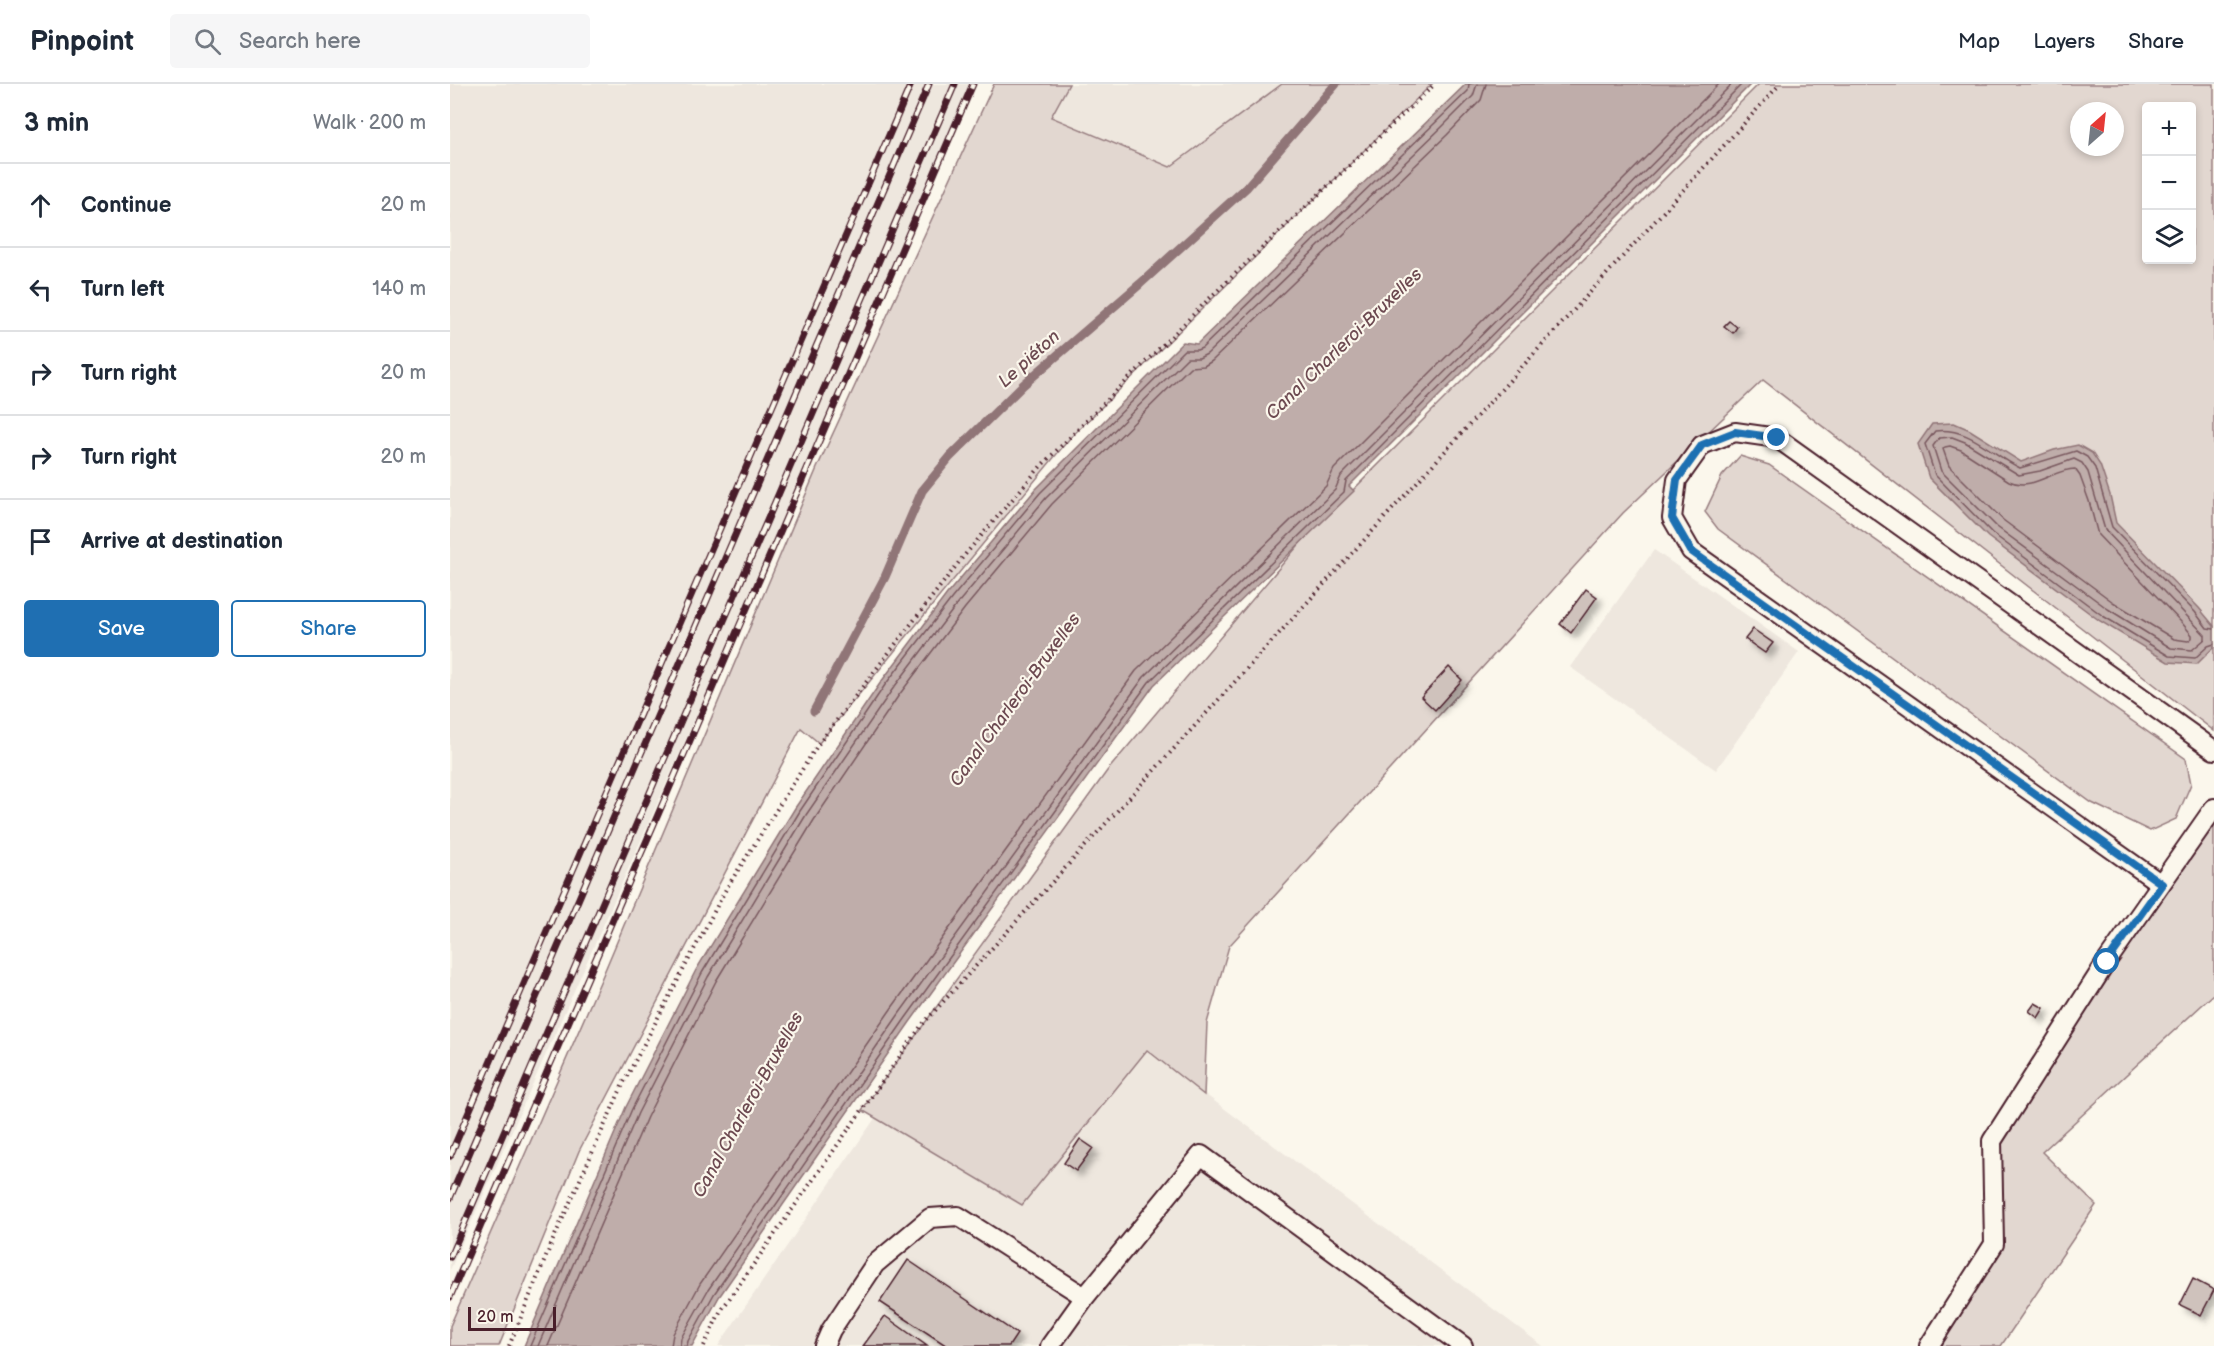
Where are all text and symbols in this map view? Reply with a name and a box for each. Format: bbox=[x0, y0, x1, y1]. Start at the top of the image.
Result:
search box bbox=[170, 14, 590, 68]
text: Pinpoint bbox=[30, 25, 134, 58]
icon: search bbox=[191, 25, 224, 58]
text: Search here bbox=[239, 28, 361, 55]
text: Map bbox=[1958, 29, 2000, 54]
text: Layers bbox=[2033, 29, 2095, 54]
text: Share bbox=[2128, 29, 2184, 54]
north arrow bbox=[2070, 102, 2124, 156]
map controls bbox=[2142, 102, 2196, 264]
button: + bbox=[2142, 102, 2196, 156]
text: 3 min bbox=[24, 108, 89, 139]
text: Walk · 200 m bbox=[313, 111, 426, 135]
button: − bbox=[2142, 156, 2196, 210]
icon: ahead bbox=[24, 189, 57, 222]
text: Continue bbox=[81, 192, 171, 219]
text: 20 m bbox=[381, 193, 426, 217]
button: layers bbox=[2142, 210, 2196, 264]
water label: Canal Charleroi-Bruxelles bbox=[1262, 264, 1426, 424]
icon: left bbox=[24, 273, 57, 306]
text: Turn left bbox=[81, 276, 165, 303]
text: 140 m bbox=[372, 277, 426, 301]
water label: Le piéton bbox=[994, 326, 1064, 392]
icon: right bbox=[24, 357, 57, 390]
text: Turn right bbox=[81, 360, 177, 387]
text: 20 m bbox=[381, 361, 426, 385]
route end bbox=[1763, 424, 1789, 450]
icon: right bbox=[24, 441, 57, 474]
text: Turn right bbox=[81, 444, 177, 471]
text: 20 m bbox=[381, 445, 426, 469]
icon: arrive bbox=[24, 525, 57, 558]
text: Arrive at destination bbox=[81, 528, 283, 555]
button: Save bbox=[24, 600, 219, 657]
button: Share bbox=[231, 600, 426, 657]
water label: Canal Charleroi-Bruxelles bbox=[945, 609, 1085, 791]
route start bbox=[2093, 948, 2119, 974]
water label: Canal Charleroi-Bruxelles bbox=[688, 1009, 808, 1201]
scale bar bbox=[468, 1304, 556, 1332]
text: 20 m bbox=[477, 1308, 513, 1327]

